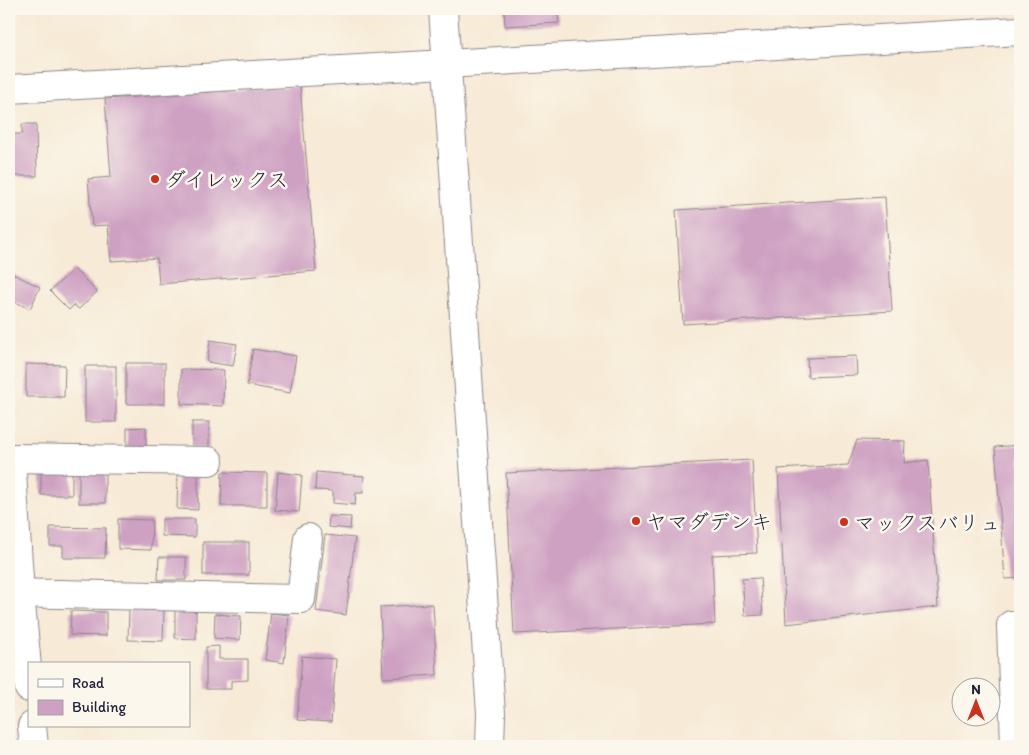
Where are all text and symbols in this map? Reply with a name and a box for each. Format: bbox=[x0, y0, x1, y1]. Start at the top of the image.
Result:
place label: ダイレックス bbox=[165, 167, 288, 192]
marker: ダイレックス bbox=[149, 173, 161, 185]
place label: ヤマダデンキ bbox=[646, 509, 772, 534]
place label: マックスバリュ bbox=[854, 510, 1001, 535]
marker: ヤマダデンキ bbox=[630, 515, 642, 527]
marker: マックスバリュ bbox=[838, 516, 850, 528]
legend bbox=[28, 662, 190, 728]
text: Road bbox=[72, 674, 105, 692]
north arrow bbox=[952, 678, 1002, 728]
text: N bbox=[971, 681, 981, 698]
text: Building bbox=[72, 698, 126, 716]

